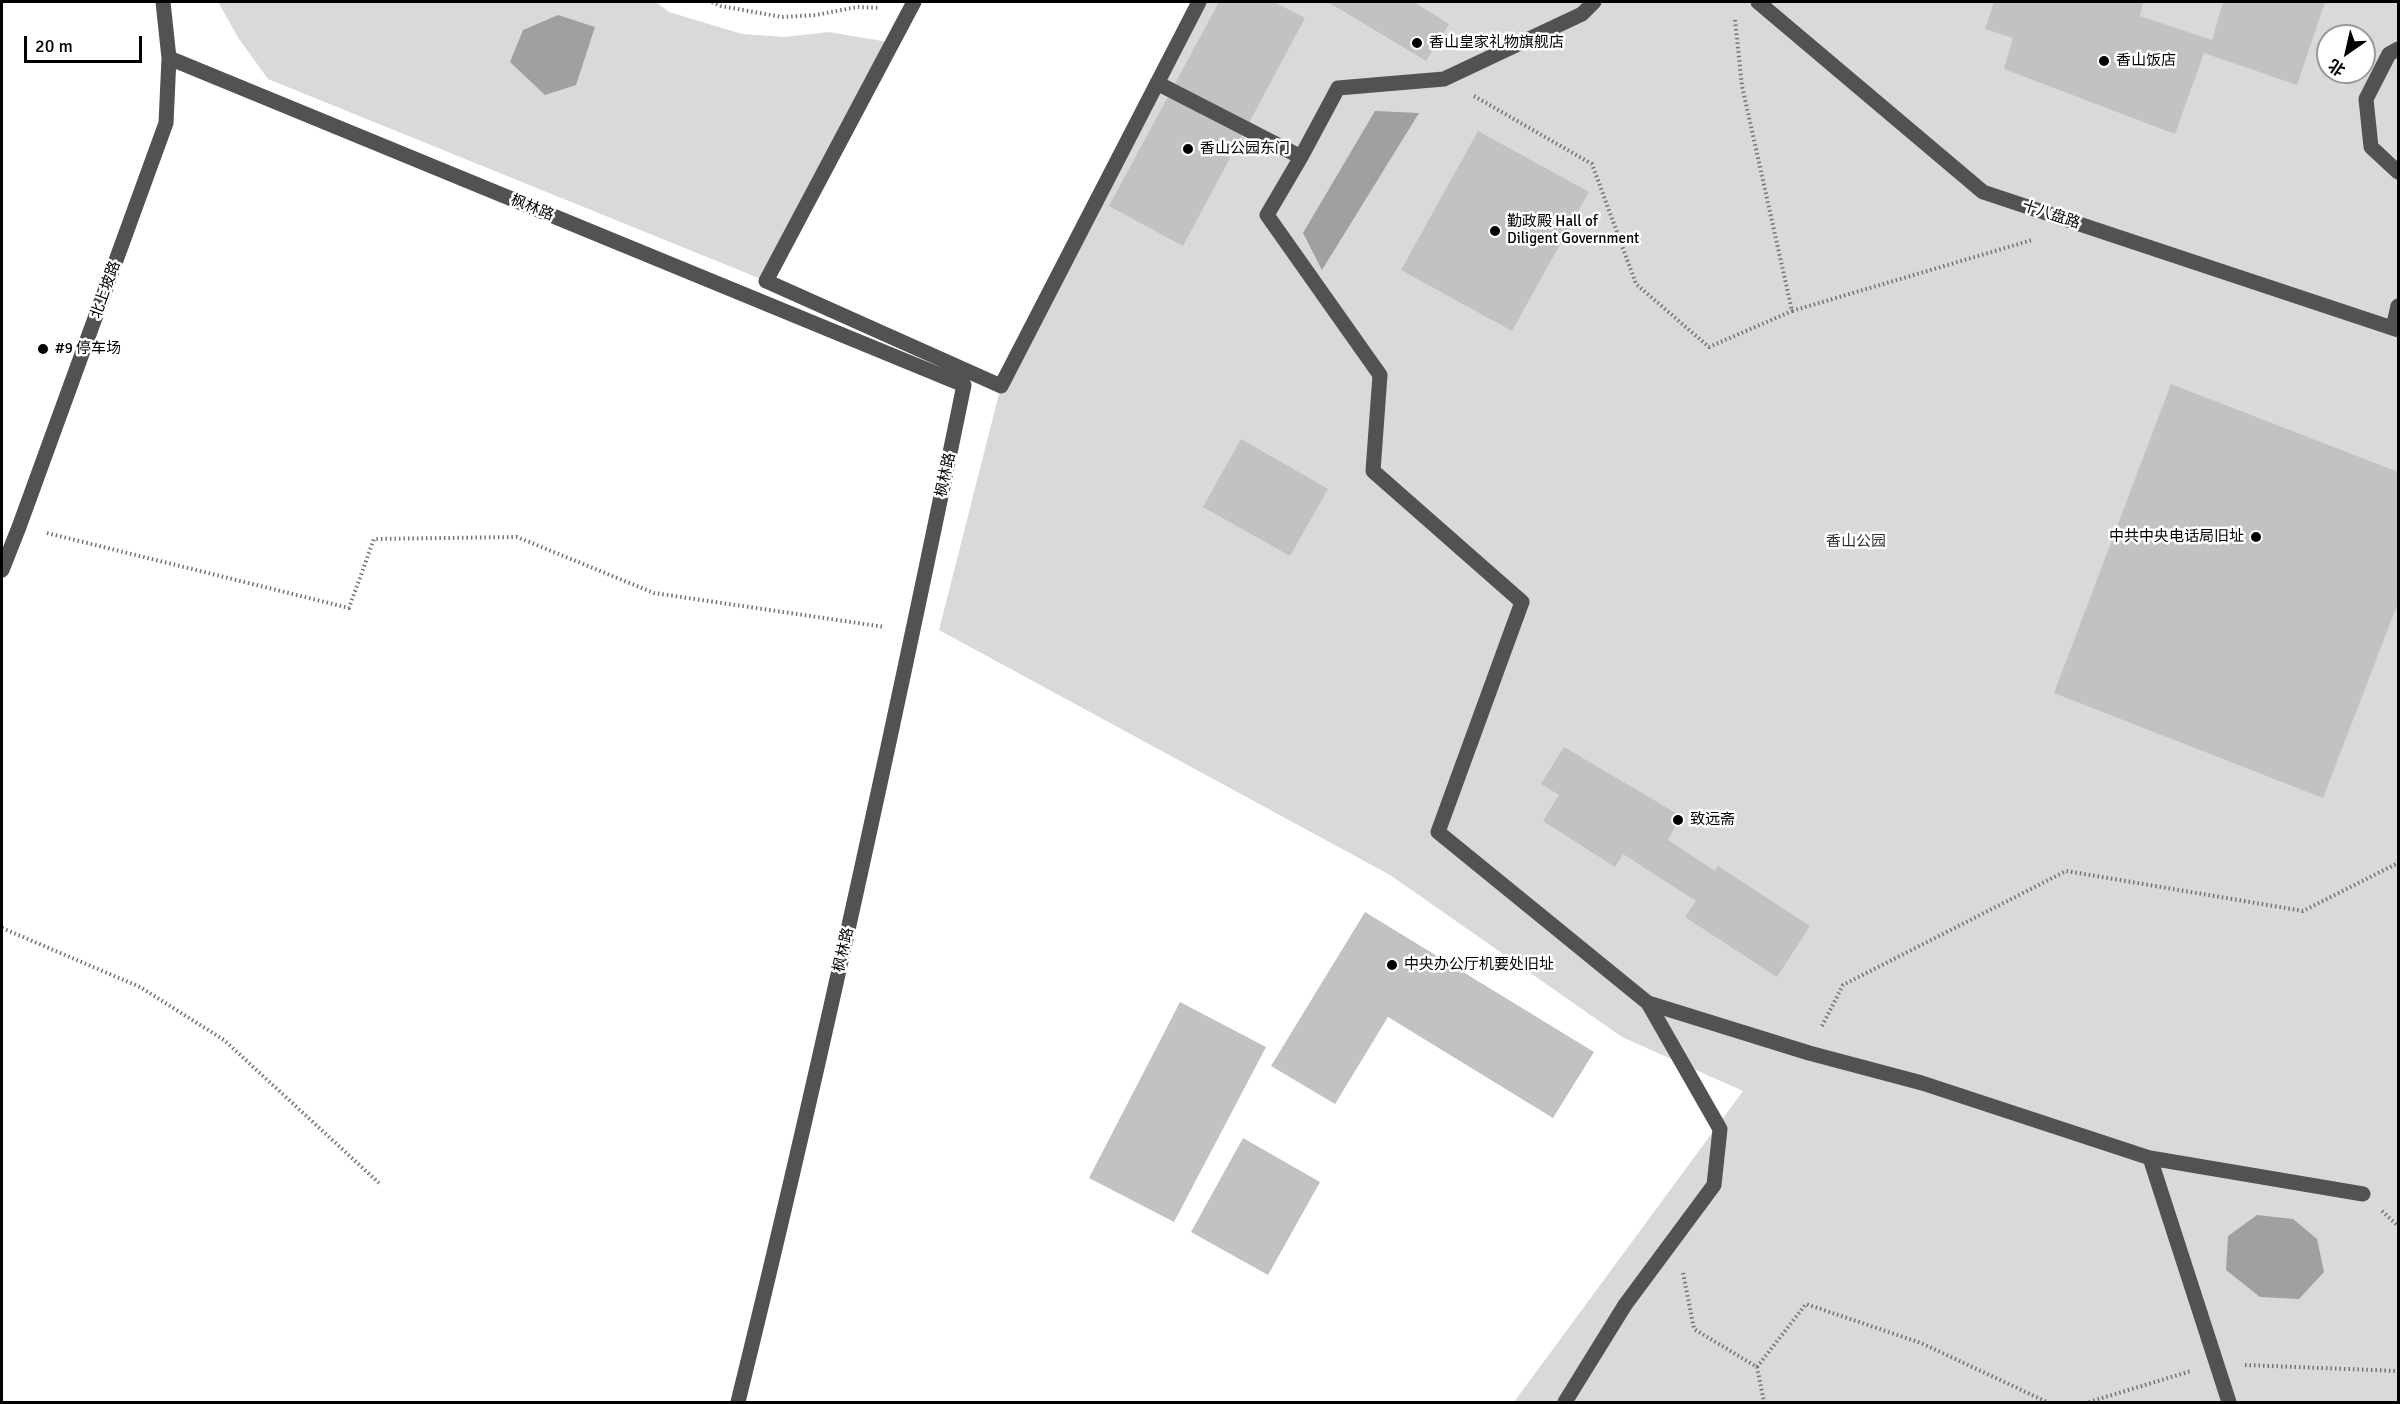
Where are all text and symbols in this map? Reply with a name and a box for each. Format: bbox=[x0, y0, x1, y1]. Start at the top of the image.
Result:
scale bar bbox=[27, 24, 146, 62]
north arrow bbox=[2316, 24, 2376, 84]
place label: 香山皇家礼物旗舰店 bbox=[1429, 34, 1564, 52]
text: 20 m bbox=[35, 35, 73, 57]
marker: 香山皇家礼物旗舰店 bbox=[1410, 36, 1424, 50]
place label: 香山饭店 bbox=[2116, 52, 2176, 70]
marker: 香山饭店 bbox=[2097, 54, 2111, 68]
text: 北 bbox=[2325, 55, 2349, 80]
place label: 香山公园东门 bbox=[1200, 140, 1290, 158]
marker: 香山公园东门 bbox=[1181, 142, 1195, 156]
street label: 枫林路 bbox=[508, 191, 556, 225]
street label: 十八盘路 bbox=[2020, 197, 2082, 233]
place label: 勤政殿 Hall of Diligent Government bbox=[1507, 213, 1639, 248]
marker: 勤政殿 Hall of Diligent Government bbox=[1488, 224, 1502, 238]
street label: 北上坡路 bbox=[87, 259, 125, 321]
place label: #9 停车场 bbox=[55, 340, 121, 358]
marker: #9 停车场 bbox=[36, 342, 50, 356]
street label: 枫林路 bbox=[933, 451, 959, 499]
place label: 中共中央电话局旧址 bbox=[2109, 528, 2244, 546]
marker: 中共中央电话局旧址 bbox=[2249, 530, 2263, 544]
park label: 香山公园 bbox=[1826, 533, 1886, 551]
place label: 致远斋 bbox=[1690, 811, 1735, 829]
marker: 致远斋 bbox=[1671, 813, 1685, 827]
street label: 枫林路 bbox=[830, 926, 858, 974]
place label: 中央办公厅机要处旧址 bbox=[1404, 956, 1554, 974]
marker: 中央办公厅机要处旧址 bbox=[1385, 958, 1399, 972]

